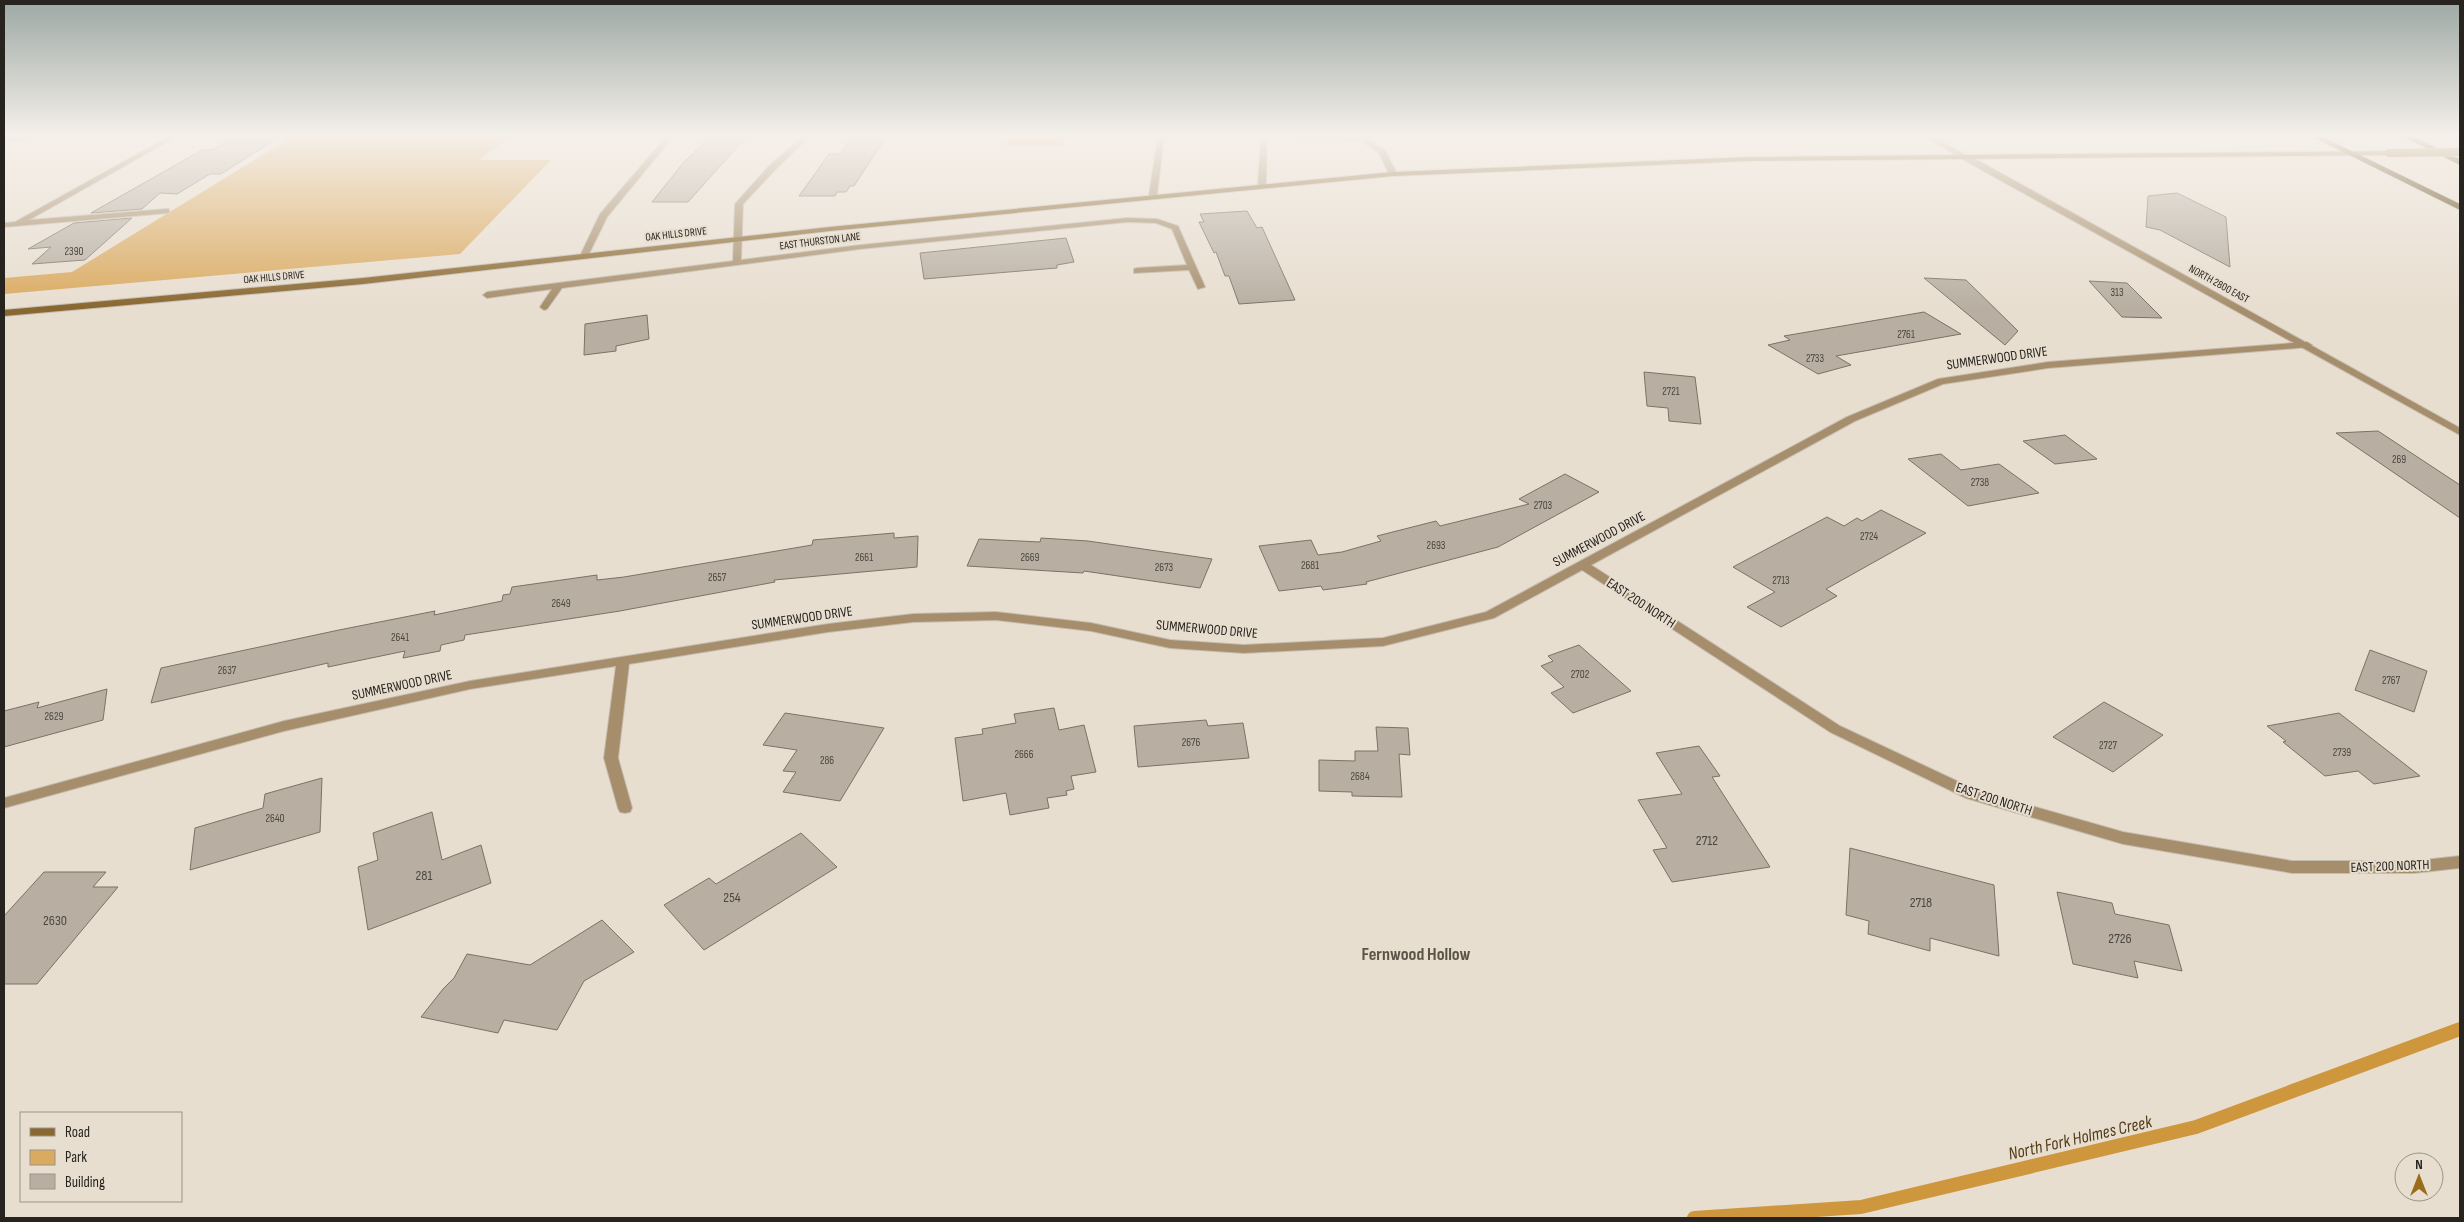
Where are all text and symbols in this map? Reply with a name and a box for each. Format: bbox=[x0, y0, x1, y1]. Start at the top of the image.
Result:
street label: OAK HILLS DRIVE bbox=[645, 224, 707, 244]
street label: EAST THURSTON LANE bbox=[779, 230, 861, 252]
house number: 2390 bbox=[65, 245, 84, 258]
street label: NORTH 2800 EAST bbox=[2187, 262, 2252, 306]
street label: OAK HILLS DRIVE bbox=[243, 268, 305, 286]
house number: 313 bbox=[2110, 286, 2124, 299]
house number: 2761 bbox=[1897, 328, 1915, 341]
street label: SUMMERWOOD DRIVE bbox=[1945, 342, 2049, 374]
house number: 2733 bbox=[1806, 352, 1824, 365]
house number: 2721 bbox=[1662, 385, 1680, 398]
house number: 269 bbox=[2392, 453, 2406, 466]
house number: 2738 bbox=[1971, 476, 1989, 489]
house number: 2703 bbox=[1534, 499, 1553, 512]
street label: SUMMERWOOD DRIVE bbox=[1550, 507, 1648, 570]
house number: 2724 bbox=[1860, 530, 1878, 543]
house number: 2693 bbox=[1427, 539, 1446, 552]
house number: 2661 bbox=[855, 551, 873, 564]
house number: 2669 bbox=[1021, 551, 1040, 564]
house number: 2681 bbox=[1301, 559, 1319, 572]
house number: 2673 bbox=[1155, 561, 1174, 574]
house number: 2657 bbox=[708, 571, 727, 584]
street label: EAST 200 NORTH bbox=[1603, 574, 1679, 632]
house number: 2713 bbox=[1772, 574, 1790, 587]
house number: 2649 bbox=[551, 597, 571, 610]
street label: SUMMERWOOD DRIVE bbox=[750, 602, 854, 634]
street label: SUMMERWOOD DRIVE bbox=[1155, 616, 1259, 642]
house number: 2641 bbox=[391, 631, 409, 644]
house number: 2637 bbox=[218, 664, 237, 677]
street label: SUMMERWOOD DRIVE bbox=[350, 666, 454, 704]
house number: 2702 bbox=[1571, 668, 1590, 681]
house number: 2767 bbox=[2382, 674, 2401, 687]
house number: 2629 bbox=[45, 710, 64, 723]
house number: 2676 bbox=[1182, 736, 1200, 749]
house number: 2727 bbox=[2099, 739, 2118, 752]
house number: 2739 bbox=[2333, 746, 2351, 759]
house number: 2666 bbox=[1015, 748, 1034, 761]
house number: 286 bbox=[820, 754, 834, 767]
house number: 2684 bbox=[1351, 770, 1370, 783]
street label: EAST 200 NORTH bbox=[1954, 779, 2034, 819]
house number: 2640 bbox=[265, 812, 285, 825]
house number: 2712 bbox=[1696, 832, 1718, 849]
street label: EAST 200 NORTH bbox=[2350, 856, 2430, 876]
house number: 281 bbox=[416, 867, 432, 884]
house number: 254 bbox=[723, 889, 741, 906]
house number: 2718 bbox=[1910, 894, 1932, 911]
house number: 2630 bbox=[43, 912, 67, 929]
house number: 2726 bbox=[2108, 930, 2132, 947]
district label: Fernwood Hollow bbox=[1362, 944, 1471, 965]
water label: North Fork Holmes Creek bbox=[2006, 1111, 2155, 1165]
legend bbox=[20, 1112, 182, 1202]
text: Road bbox=[65, 1123, 90, 1142]
text: Park bbox=[65, 1148, 87, 1167]
north arrow bbox=[2394, 1152, 2444, 1202]
text: N bbox=[2415, 1156, 2423, 1173]
text: Building bbox=[65, 1173, 105, 1192]

